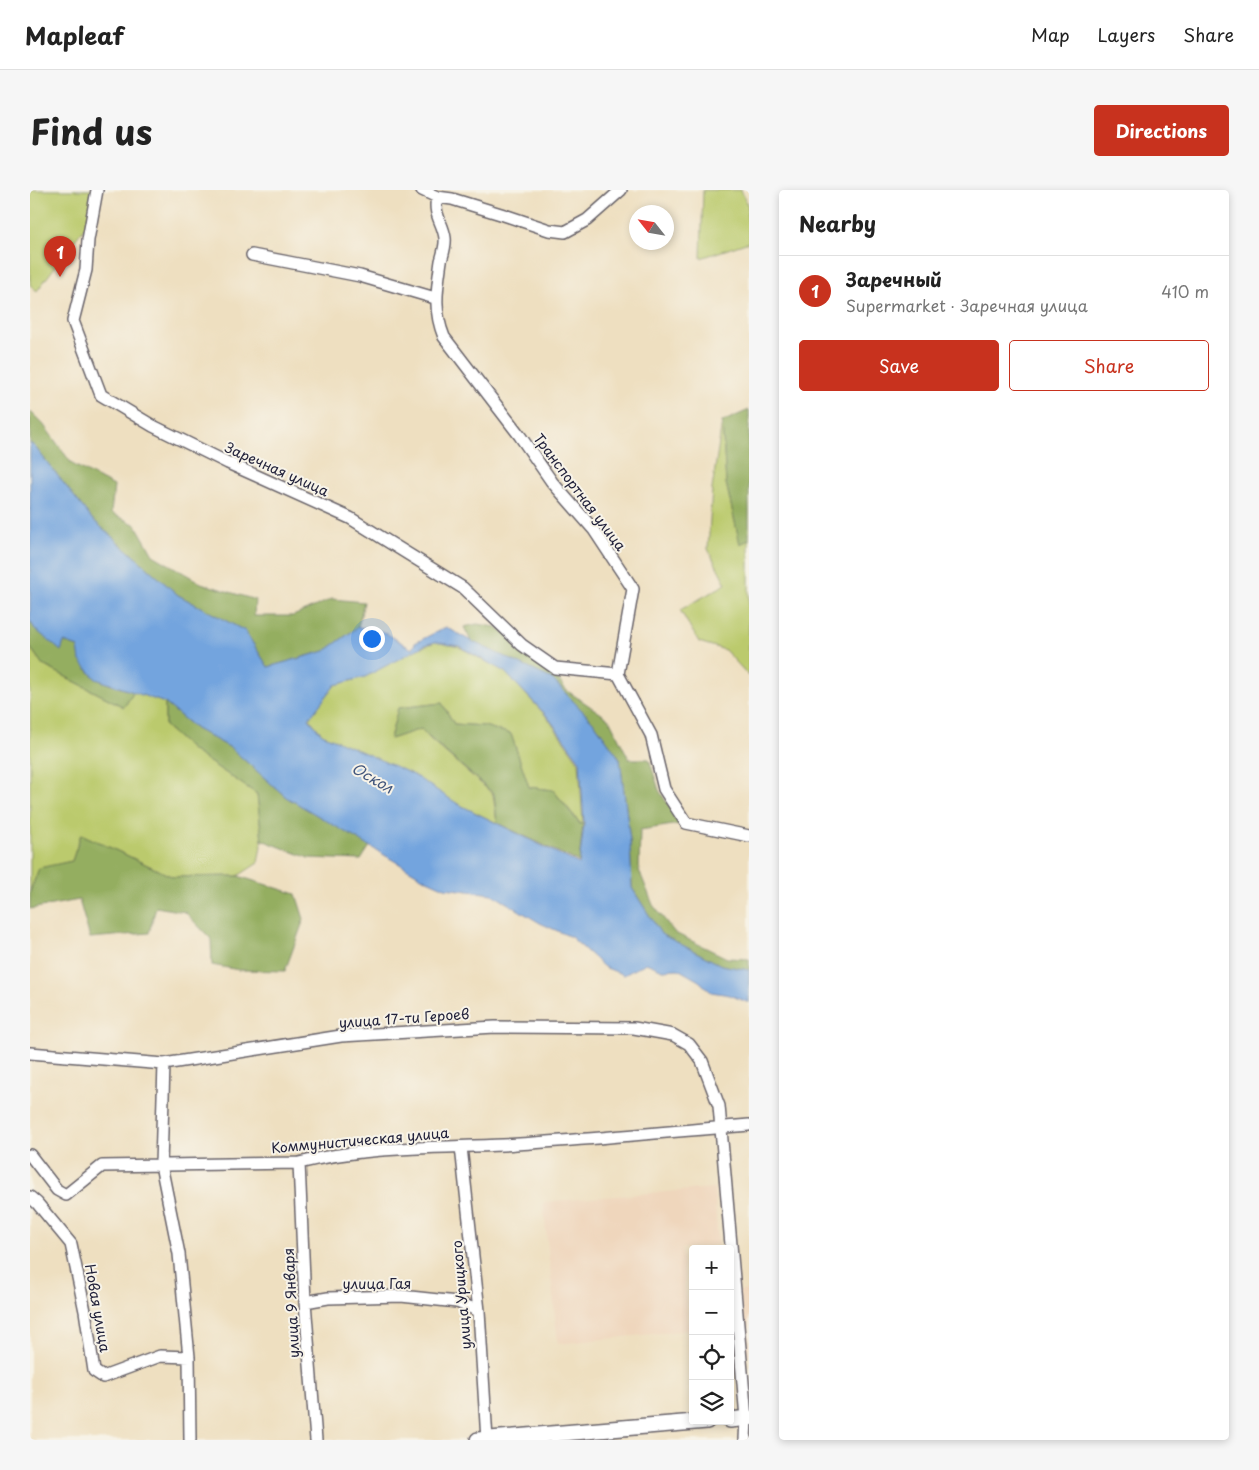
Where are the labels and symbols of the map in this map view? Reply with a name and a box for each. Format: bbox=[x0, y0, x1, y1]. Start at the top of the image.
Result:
north arrow bbox=[629, 205, 674, 250]
pin: 1 bbox=[44, 236, 76, 277]
street label: Транспортная улица bbox=[529, 429, 631, 555]
street label: Заречная улица bbox=[222, 437, 332, 501]
your location bbox=[359, 626, 385, 652]
water label: Оскол bbox=[348, 756, 398, 798]
street label: улица 17-ти Героев bbox=[338, 1003, 470, 1033]
street label: Коммунистическая улица bbox=[270, 1122, 450, 1158]
street label: улица Урицкого bbox=[446, 1239, 476, 1350]
street label: улица 9 Января bbox=[278, 1248, 304, 1358]
street label: Новая улица bbox=[80, 1262, 116, 1354]
street label: улица Гая bbox=[343, 1273, 411, 1294]

